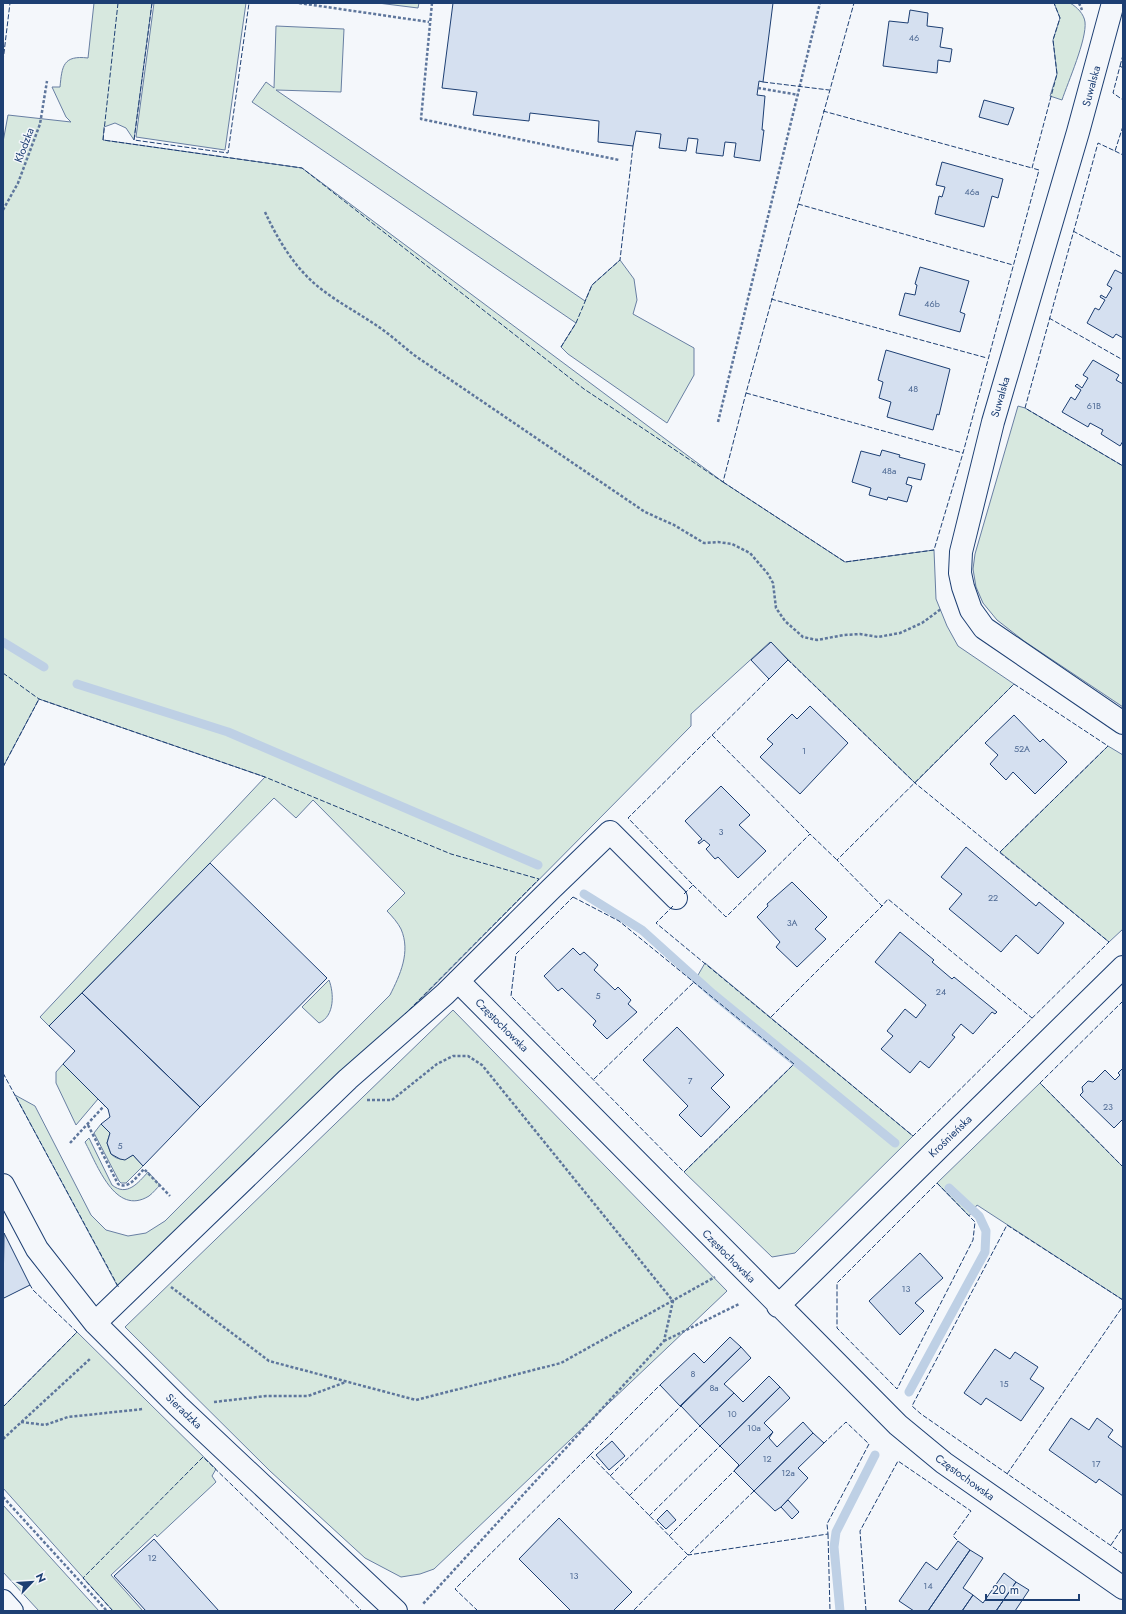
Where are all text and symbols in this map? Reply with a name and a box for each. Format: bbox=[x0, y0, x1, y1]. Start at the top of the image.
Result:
house number: 46 bbox=[909, 31, 919, 44]
street label: Suwalska bbox=[1078, 64, 1104, 108]
street label: Kłodzka bbox=[10, 125, 38, 165]
house number: 46a bbox=[965, 185, 979, 198]
house number: 46b bbox=[924, 297, 940, 310]
street label: Suwalska bbox=[987, 375, 1013, 419]
house number: 48 bbox=[908, 382, 918, 395]
house number: 61B bbox=[1087, 399, 1101, 412]
house number: 48a bbox=[882, 464, 896, 477]
house number: 52A bbox=[1014, 742, 1030, 755]
house number: 1 bbox=[802, 744, 806, 757]
house number: 3 bbox=[719, 825, 724, 838]
house number: 22 bbox=[988, 891, 998, 904]
house number: 3A bbox=[787, 916, 797, 929]
house number: 24 bbox=[936, 985, 946, 998]
house number: 5 bbox=[595, 989, 601, 1002]
street label: Częstochowska bbox=[472, 995, 532, 1055]
house number: 7 bbox=[688, 1074, 693, 1087]
house number: 23 bbox=[1103, 1100, 1113, 1113]
street label: Krośnieńska bbox=[925, 1111, 975, 1161]
house number: 5 bbox=[117, 1139, 123, 1152]
street label: Częstochowska bbox=[699, 1226, 759, 1286]
house number: 13 bbox=[902, 1282, 911, 1295]
house number: 8 bbox=[691, 1367, 696, 1380]
house number: 15 bbox=[999, 1377, 1009, 1390]
house number: 8a bbox=[709, 1381, 719, 1394]
street label: Sieradzka bbox=[162, 1390, 206, 1432]
house number: 10 bbox=[727, 1407, 737, 1420]
house number: 10a bbox=[747, 1421, 761, 1434]
street label: Częstochowska bbox=[932, 1450, 998, 1504]
house number: 12 bbox=[762, 1452, 772, 1465]
house number: 17 bbox=[1092, 1457, 1101, 1470]
house number: 12a bbox=[781, 1466, 795, 1479]
house number: 12 bbox=[147, 1551, 157, 1564]
north arrow bbox=[12, 1562, 52, 1602]
house number: 13 bbox=[570, 1569, 579, 1582]
text: N bbox=[32, 1570, 50, 1585]
scale bar bbox=[986, 1576, 1079, 1602]
house number: 14 bbox=[923, 1579, 933, 1592]
text: 20 m bbox=[992, 1581, 1019, 1599]

